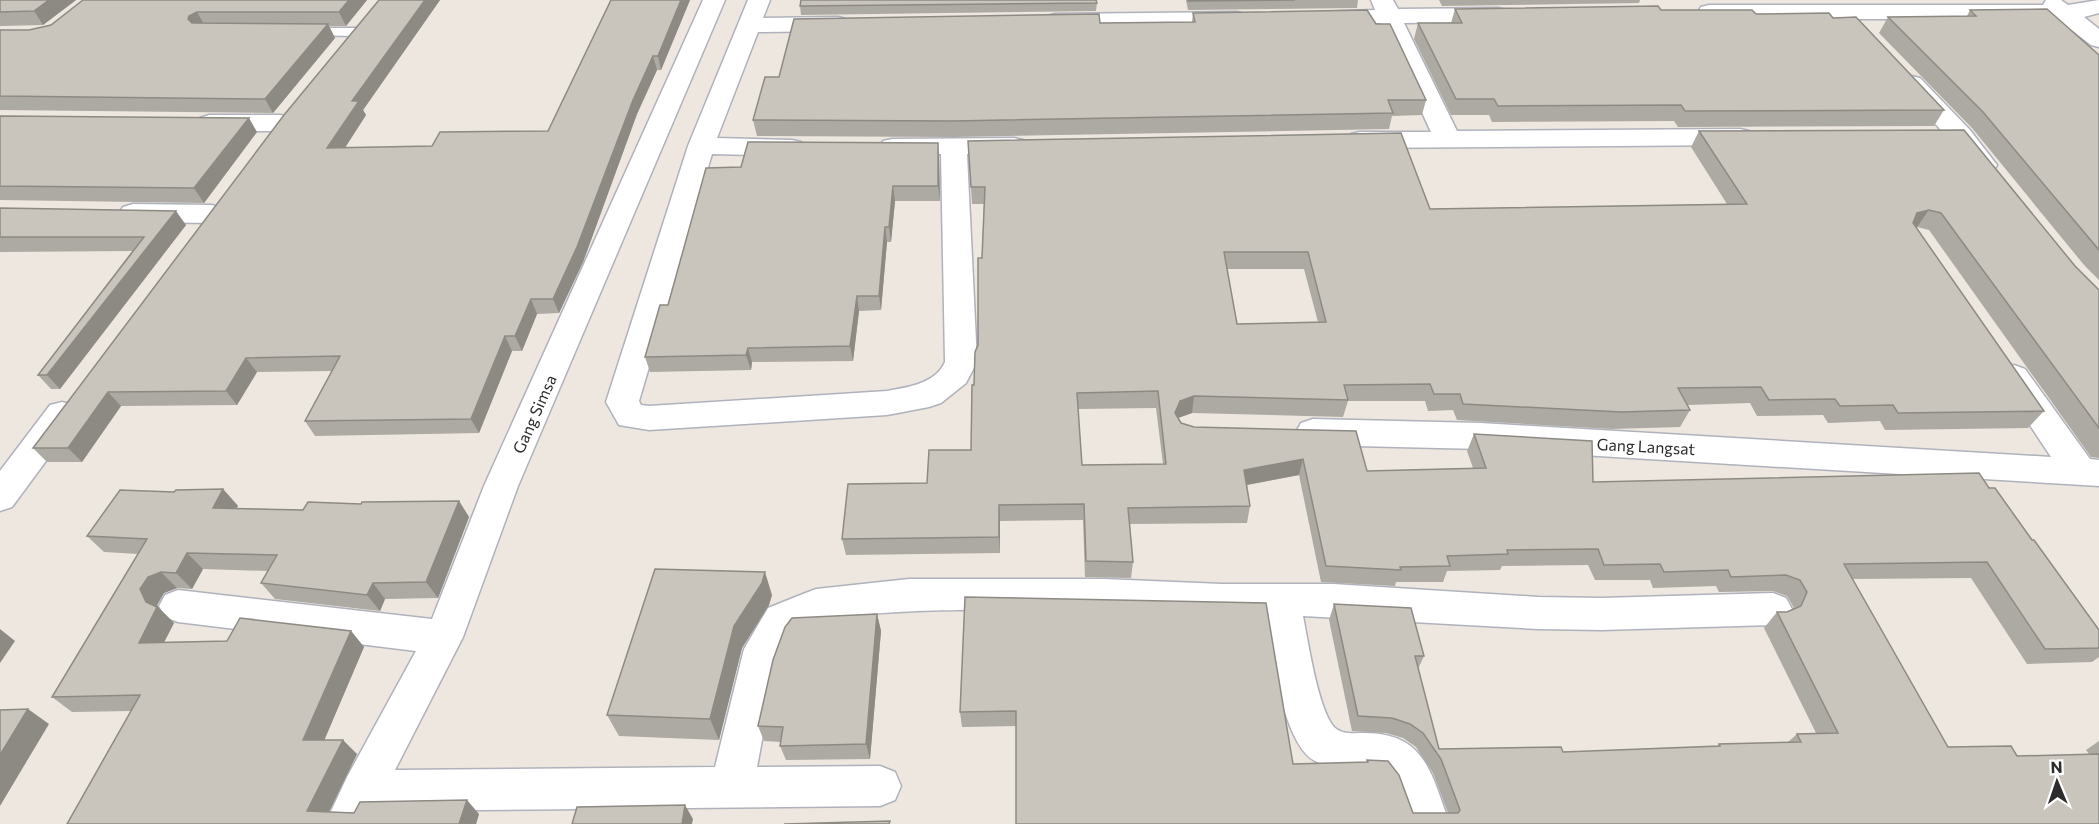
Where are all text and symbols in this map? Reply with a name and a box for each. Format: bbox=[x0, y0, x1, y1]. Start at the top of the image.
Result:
street label: Gang Simsa bbox=[508, 372, 560, 456]
street label: Gang Langsat bbox=[1596, 434, 1696, 458]
north arrow bbox=[2027, 752, 2087, 812]
text: N bbox=[2050, 757, 2063, 776]

